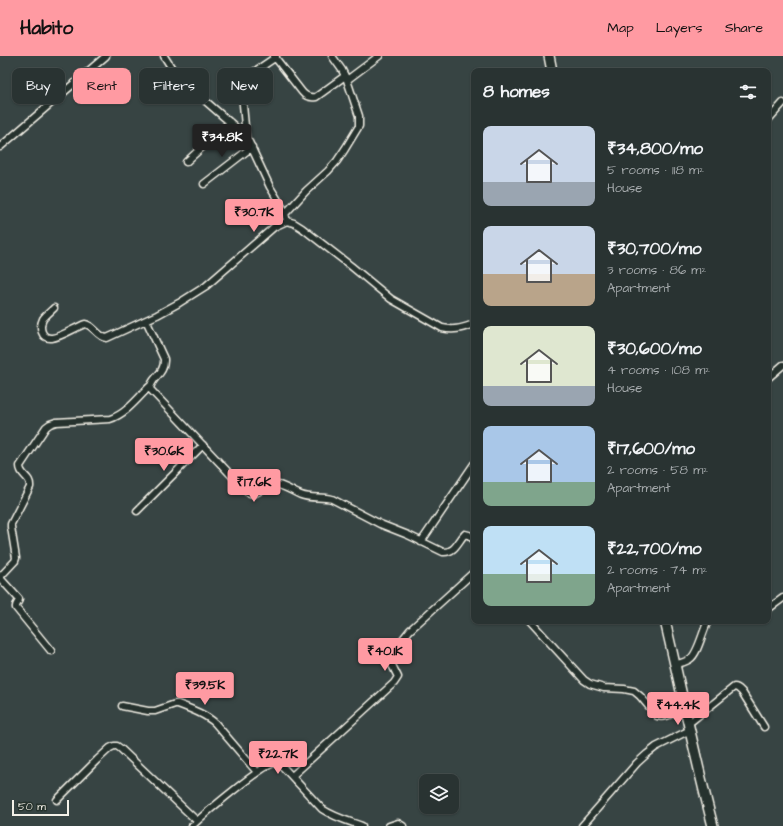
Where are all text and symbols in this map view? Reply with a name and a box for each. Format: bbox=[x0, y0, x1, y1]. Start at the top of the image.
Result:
text: Habito bbox=[20, 15, 73, 42]
text: Map bbox=[607, 18, 634, 38]
text: Layers bbox=[656, 18, 703, 38]
text: Share bbox=[725, 18, 763, 38]
chip: Buy bbox=[12, 68, 65, 104]
chip: Rent bbox=[73, 68, 131, 104]
chip: Filters bbox=[139, 68, 209, 104]
chip: New bbox=[217, 68, 273, 104]
text: 8 homes bbox=[483, 80, 550, 104]
icon: filters bbox=[737, 81, 759, 103]
pin: ₹34.8K bbox=[189, 124, 255, 158]
text: ₹34.8K bbox=[201, 128, 243, 146]
text: ₹34,800/mo bbox=[607, 137, 703, 161]
icon: home bbox=[515, 142, 563, 190]
text: 5 rooms · 118 m² bbox=[607, 161, 704, 179]
text: House bbox=[607, 179, 642, 197]
pin: ₹30.7K bbox=[221, 199, 287, 233]
text: ₹30.7K bbox=[234, 203, 274, 221]
text: ₹30,700/mo bbox=[607, 237, 702, 261]
icon: home bbox=[515, 242, 563, 290]
text: 3 rooms · 86 m² bbox=[607, 261, 706, 279]
text: Apartment bbox=[607, 279, 671, 297]
text: ₹30,600/mo bbox=[607, 337, 702, 361]
icon: home bbox=[515, 342, 563, 390]
text: 4 rooms · 108 m² bbox=[607, 361, 710, 379]
text: House bbox=[607, 379, 642, 397]
text: ₹17,600/mo bbox=[607, 437, 695, 461]
pin: ₹30.6K bbox=[131, 438, 197, 472]
text: ₹30.6K bbox=[144, 442, 184, 460]
icon: home bbox=[515, 442, 563, 490]
text: 2 rooms · 58 m² bbox=[607, 461, 708, 479]
pin: ₹17.6K bbox=[221, 469, 287, 503]
text: ₹17.6K bbox=[237, 473, 271, 491]
text: Apartment bbox=[607, 479, 671, 497]
text: ₹22,700/mo bbox=[607, 537, 702, 561]
icon: home bbox=[515, 542, 563, 590]
text: 2 rooms · 74 m² bbox=[607, 561, 707, 579]
text: Apartment bbox=[607, 579, 671, 597]
pin: ₹40.1K bbox=[352, 638, 418, 672]
text: ₹40.1K bbox=[367, 642, 403, 660]
pin: ₹39.5K bbox=[172, 672, 238, 706]
text: ₹39.5K bbox=[185, 676, 225, 694]
pin: ₹44.4K bbox=[645, 692, 711, 726]
text: ₹44.4K bbox=[656, 696, 700, 714]
pin: ₹22.7K bbox=[245, 741, 311, 775]
text: ₹22.7K bbox=[258, 745, 298, 763]
map controls bbox=[419, 774, 459, 814]
button: layers bbox=[419, 774, 459, 814]
scale bar bbox=[12, 798, 69, 817]
text: 50 m bbox=[18, 799, 46, 814]

